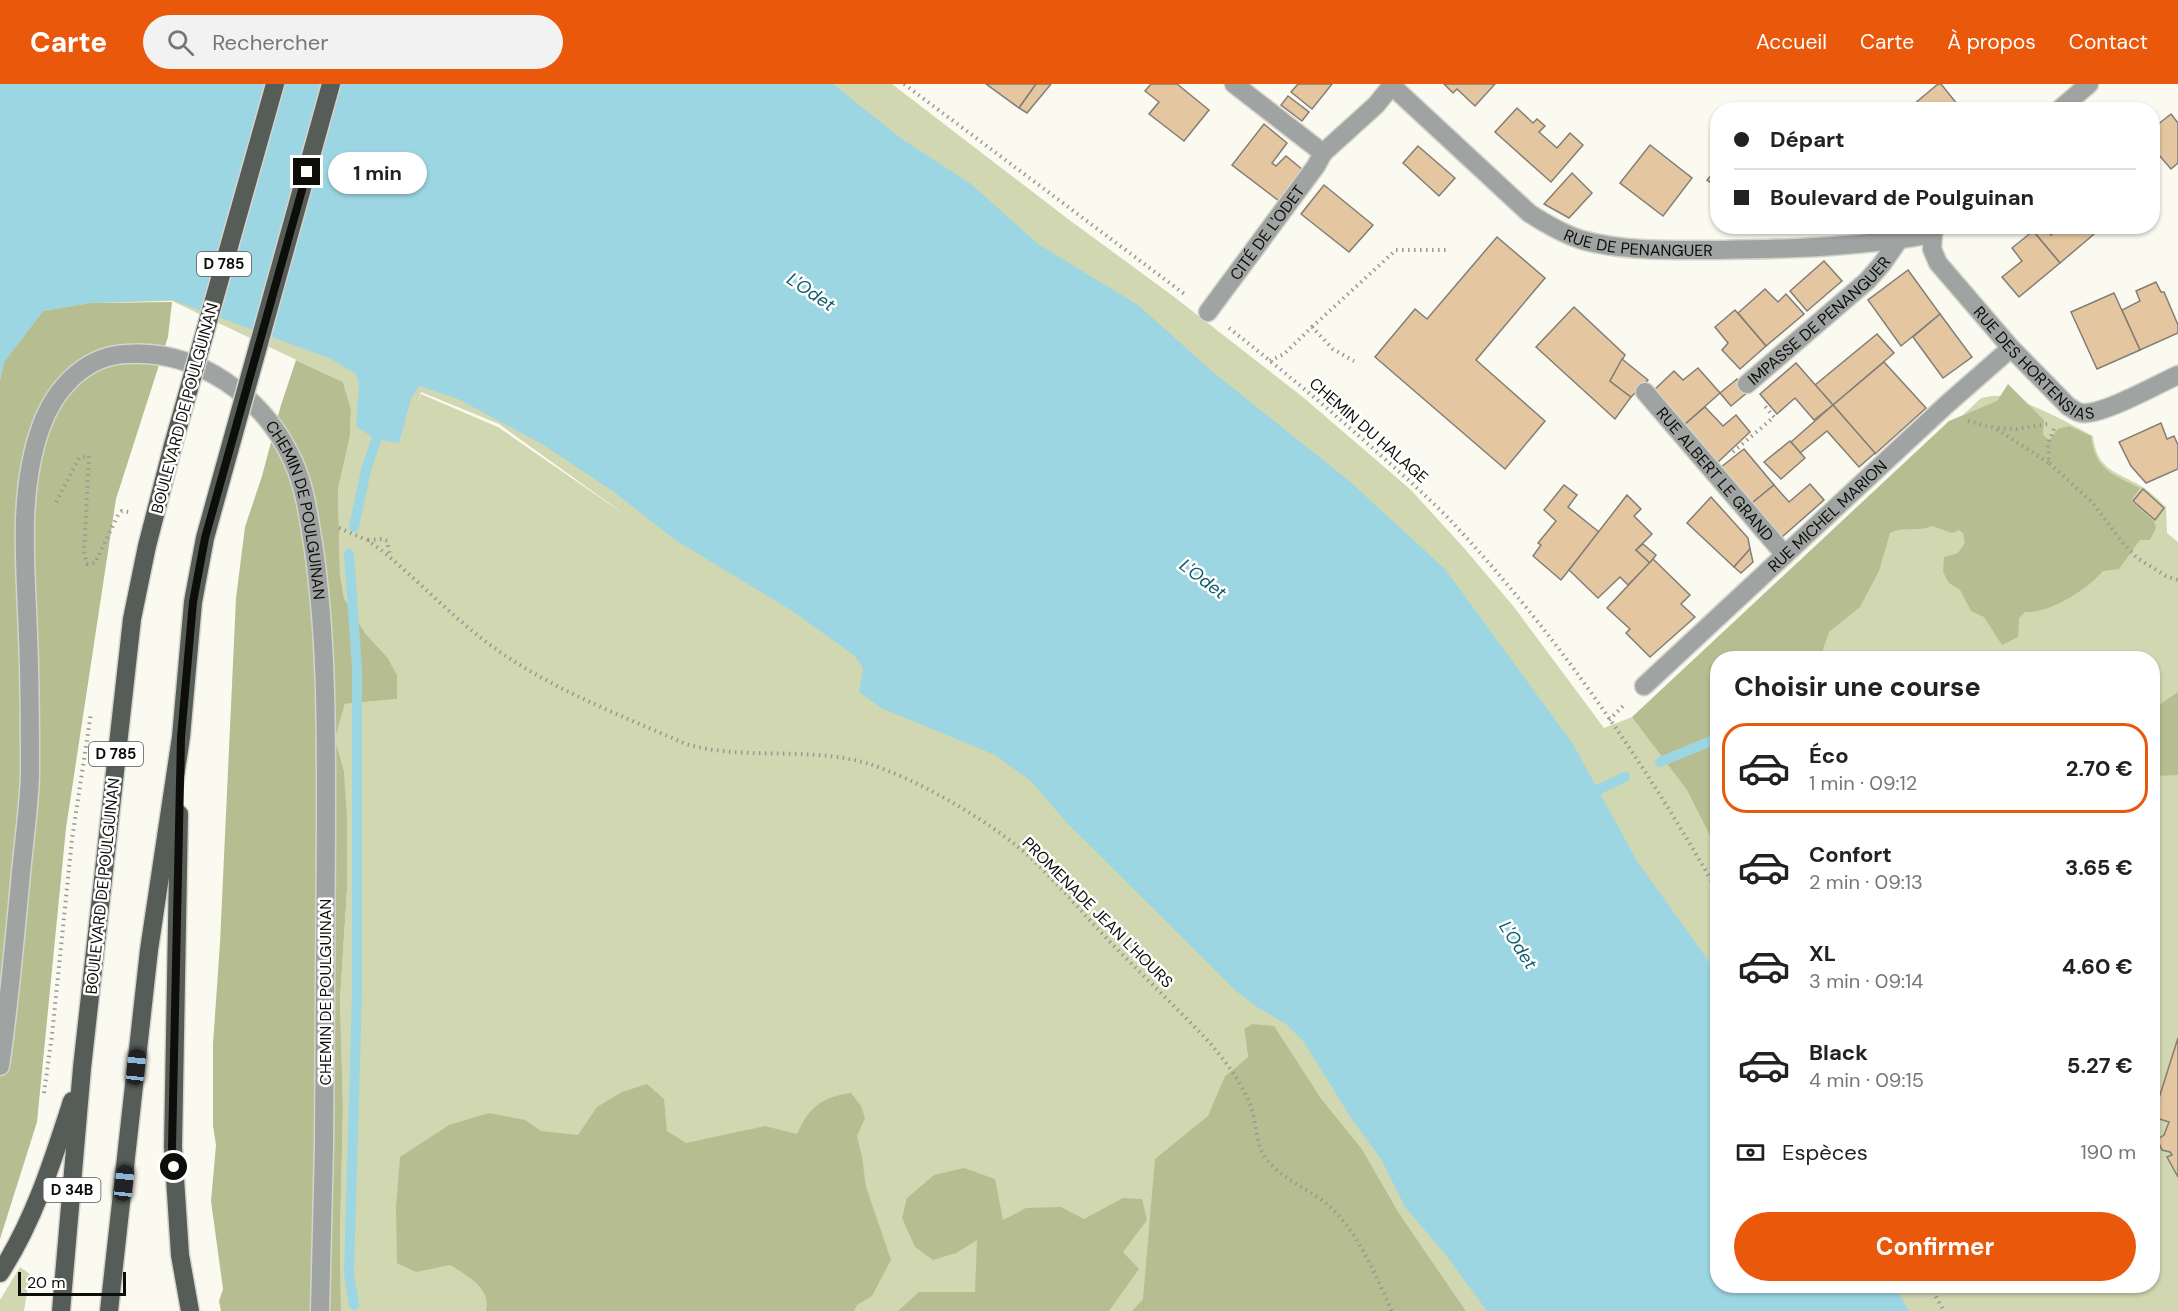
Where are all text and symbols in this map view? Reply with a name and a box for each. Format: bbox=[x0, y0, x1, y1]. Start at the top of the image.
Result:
search box bbox=[143, 15, 563, 69]
text: Carte bbox=[30, 24, 107, 61]
icon: search bbox=[164, 26, 197, 59]
text: Rechercher bbox=[212, 28, 328, 57]
text: Accueil bbox=[1756, 28, 1827, 56]
text: Carte bbox=[1860, 28, 1914, 56]
text: À propos bbox=[1947, 28, 2036, 56]
text: Contact bbox=[2069, 28, 2148, 56]
text: Départ bbox=[1770, 125, 1845, 154]
callout: 1 min bbox=[328, 151, 427, 193]
route end bbox=[293, 158, 320, 185]
text: 1 min bbox=[353, 160, 402, 186]
street label: CITÉ DE L'ODET bbox=[1225, 181, 1309, 285]
text: Boulevard de Poulguinan bbox=[1770, 183, 2034, 212]
street label: RUE DE PENANGUER bbox=[1561, 224, 1713, 261]
road number: D 785 bbox=[197, 252, 251, 276]
street label: IMPASSE DE PENANGUER bbox=[1743, 252, 1895, 390]
water label: L'Odet bbox=[782, 267, 841, 317]
street label: BOULEVARD DE POULGUINAN bbox=[146, 300, 223, 516]
street label: RUE DES HORTENSIAS bbox=[1969, 302, 2096, 425]
street label: CHEMIN DU HALAGE bbox=[1305, 373, 1432, 488]
street label: RUE ALBERT LE GRAND bbox=[1652, 403, 1778, 546]
street label: CHEMIN DE POULGUINAN bbox=[261, 416, 330, 601]
street label: RUE MICHEL MARION bbox=[1763, 455, 1891, 577]
water label: L'Odet bbox=[1175, 553, 1232, 605]
text: Choisir une course bbox=[1734, 669, 1981, 704]
icon: car bbox=[1737, 741, 1791, 795]
text: Éco bbox=[1809, 741, 1849, 770]
road number: D 785 bbox=[89, 742, 143, 766]
text: 2.70 € bbox=[2066, 754, 2133, 783]
text: 1 min · 09:12 bbox=[1809, 770, 1917, 796]
street label: BOULEVARD DE POULGUINAN bbox=[81, 777, 124, 995]
street label: PROMENADE JEAN L'HOURS bbox=[1018, 832, 1178, 992]
icon: car bbox=[1737, 840, 1791, 894]
text: Confort bbox=[1809, 840, 1892, 869]
text: 3.65 € bbox=[2065, 853, 2133, 882]
text: 2 min · 09:13 bbox=[1809, 869, 1923, 895]
street label: CHEMIN DE POULGUINAN bbox=[315, 899, 336, 1085]
water label: L'Odet bbox=[1493, 916, 1543, 975]
icon: car bbox=[1737, 939, 1791, 993]
text: XL bbox=[1809, 939, 1836, 968]
text: 4.60 € bbox=[2062, 952, 2133, 981]
text: 3 min · 09:14 bbox=[1809, 968, 1924, 994]
icon: car bbox=[1737, 1038, 1791, 1092]
text: Black bbox=[1809, 1038, 1868, 1067]
car bbox=[125, 1048, 147, 1086]
text: 5.27 € bbox=[2067, 1051, 2133, 1080]
text: 4 min · 09:15 bbox=[1809, 1067, 1924, 1093]
icon: cash bbox=[1734, 1136, 1767, 1169]
text: Espèces bbox=[1782, 1138, 1868, 1167]
text: 190 m bbox=[2080, 1139, 2136, 1165]
route start bbox=[160, 1153, 187, 1180]
car bbox=[113, 1164, 135, 1202]
road number: D 34B bbox=[44, 1178, 100, 1202]
button: Confirmer bbox=[1734, 1212, 2136, 1281]
scale bar bbox=[18, 1269, 126, 1296]
text: 20 m bbox=[27, 1272, 66, 1293]

